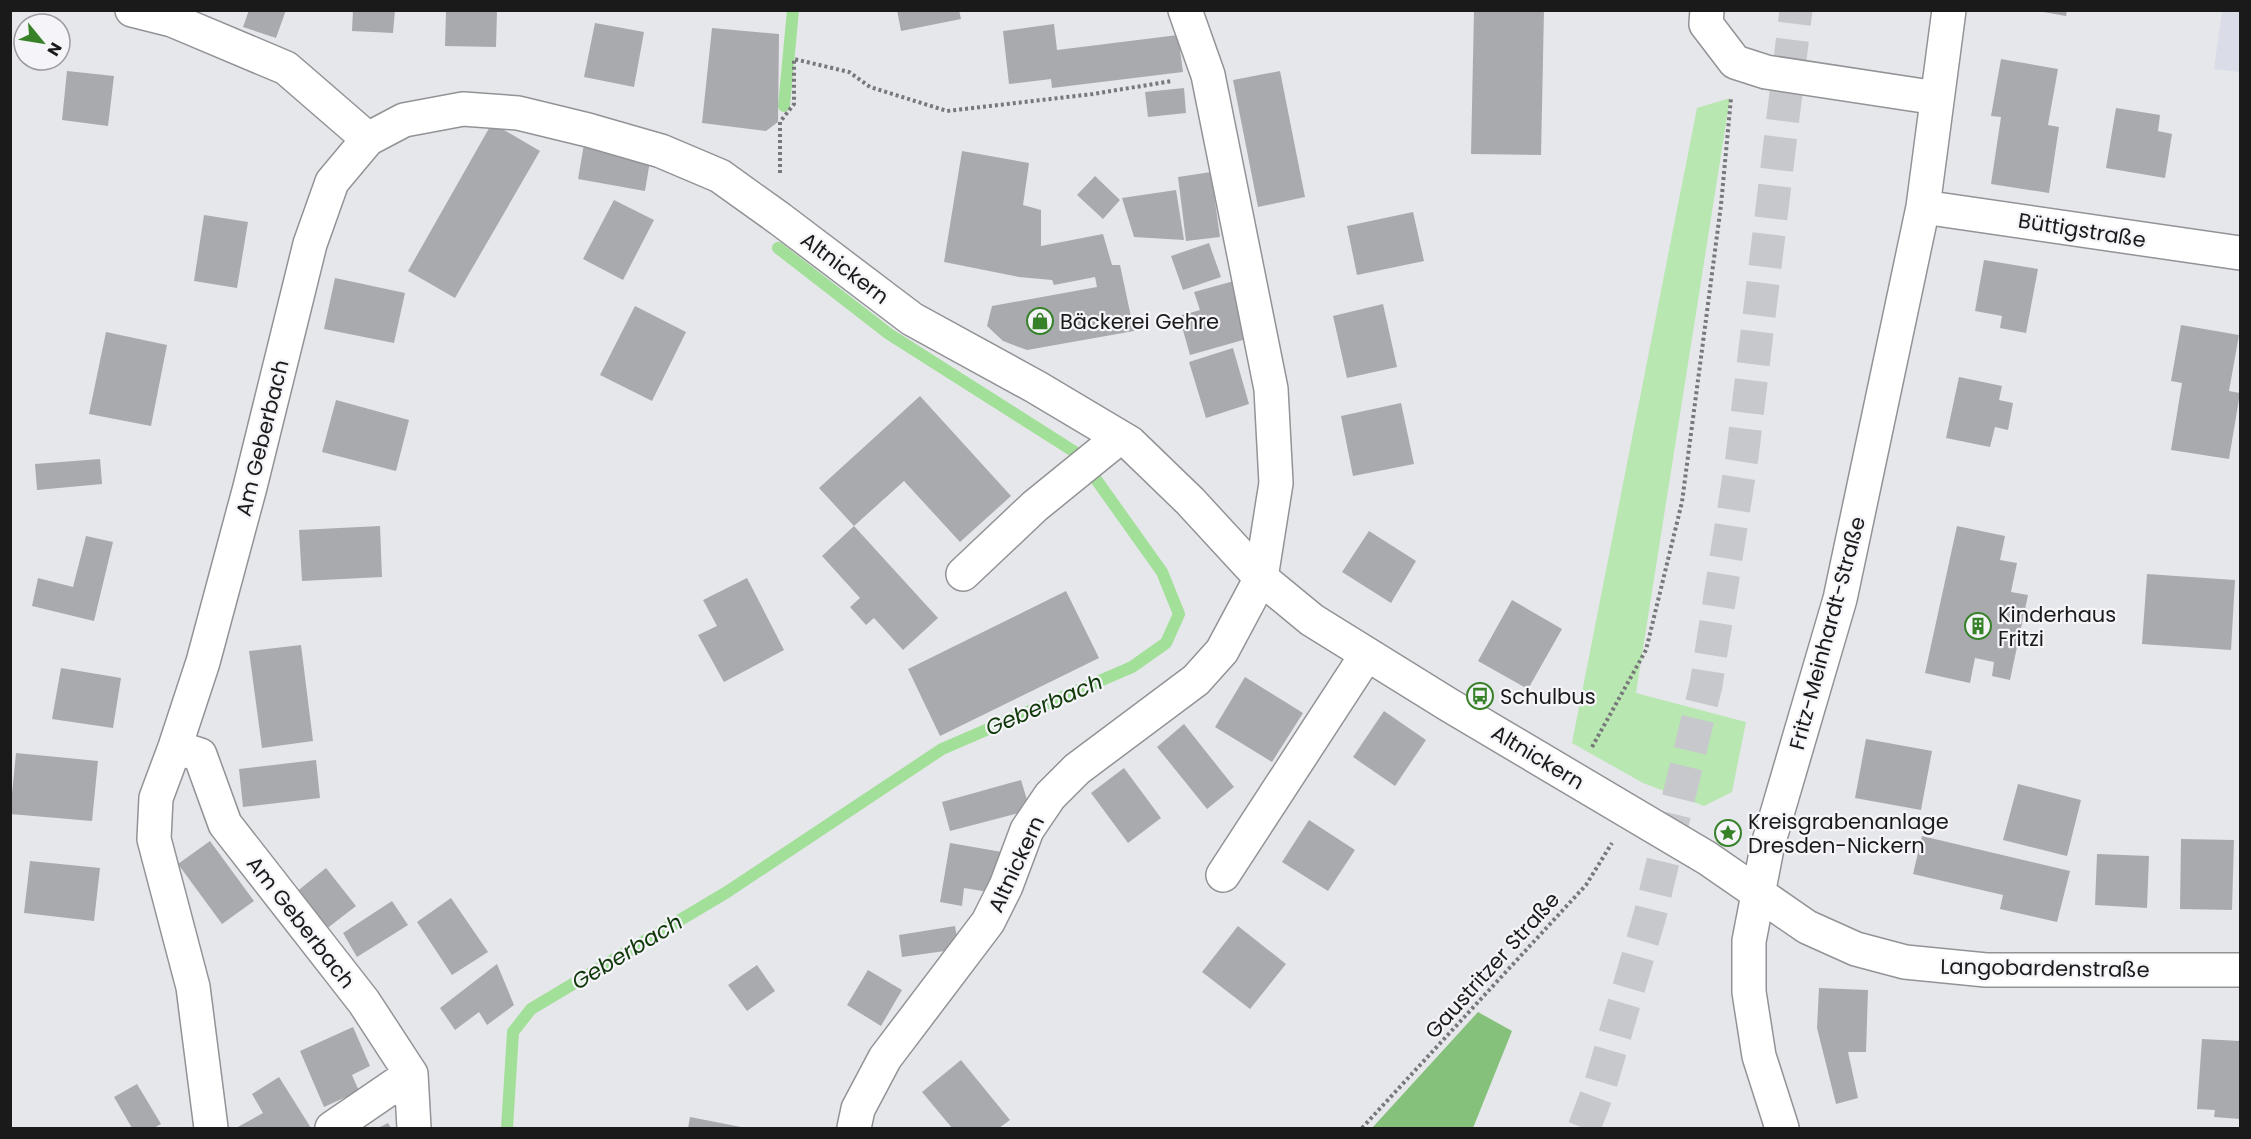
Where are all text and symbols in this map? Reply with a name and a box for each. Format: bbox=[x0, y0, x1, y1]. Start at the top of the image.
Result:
north arrow bbox=[12, 12, 72, 72]
text: N bbox=[42, 38, 68, 60]
street label: Büttigstraße bbox=[2016, 206, 2148, 254]
street label: Altnickern bbox=[795, 225, 895, 311]
shop icon: Bäckerei Gehre bbox=[1025, 306, 1055, 336]
place label: Bäckerei Gehre bbox=[1060, 307, 1219, 336]
street label: Am Geberbach bbox=[229, 357, 295, 519]
street label: Fritz-Meinhardt-Straße bbox=[1782, 513, 1872, 753]
place label: Kinderhaus Fritzi bbox=[1998, 600, 2116, 653]
building icon: Kinderhaus Fritzi bbox=[1963, 611, 1993, 641]
water label: Geberbach bbox=[981, 666, 1107, 744]
bus stop icon: Schulbus bbox=[1465, 681, 1495, 711]
place label: Schulbus bbox=[1500, 682, 1596, 711]
street label: Altnickern bbox=[1486, 718, 1590, 796]
place label: Kreisgrabenanlage Dresden-Nickern bbox=[1748, 807, 1949, 860]
street label: Altnickern bbox=[981, 811, 1051, 917]
place icon: Kreisgrabenanlage Dresden-Nickern bbox=[1713, 818, 1743, 848]
street label: Am Geberbach bbox=[240, 850, 362, 994]
street label: Gaustritzer Straße bbox=[1418, 885, 1566, 1045]
water label: Geberbach bbox=[566, 907, 688, 997]
street label: Langobardenstraße bbox=[1940, 952, 2150, 984]

